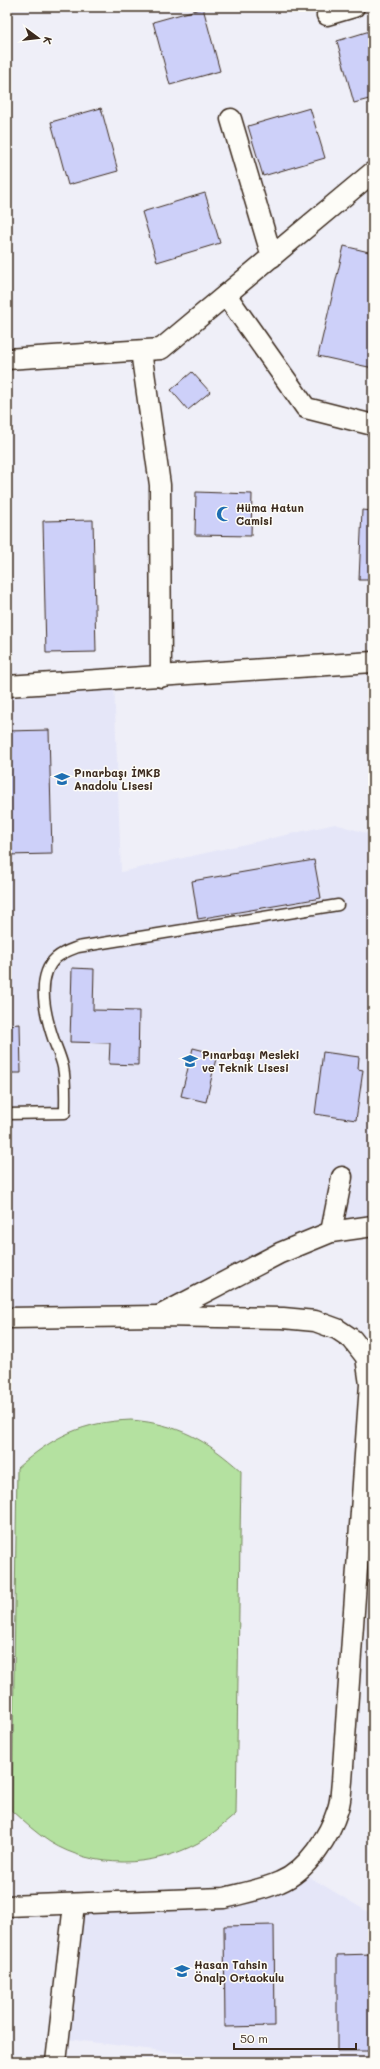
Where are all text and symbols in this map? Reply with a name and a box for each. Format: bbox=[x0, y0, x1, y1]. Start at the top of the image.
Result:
north arrow bbox=[18, 18, 58, 58]
text: K bbox=[40, 35, 56, 46]
place label: Hüma Hatun Camisi bbox=[236, 500, 304, 528]
mosque icon: Hüma Hatun Camisi bbox=[215, 505, 233, 523]
place label: Pınarbaşı İMKB Anadolu Lisesi bbox=[74, 765, 160, 793]
school or university icon: Pınarbaşı İMKB Anadolu Lisesi bbox=[53, 770, 71, 788]
place label: Pınarbaşı Mesleki ve Teknik Lisesi bbox=[202, 1047, 299, 1075]
school or university icon: Pınarbaşı Mesleki ve Teknik Lisesi bbox=[181, 1052, 199, 1070]
place label: Hasan Tahsin Önalp Ortaokulu bbox=[194, 1957, 284, 1985]
school or university icon: Hasan Tahsin Önalp Ortaokulu bbox=[173, 1962, 191, 1980]
scale bar bbox=[234, 2025, 356, 2051]
text: 50 m bbox=[240, 2030, 268, 2046]

